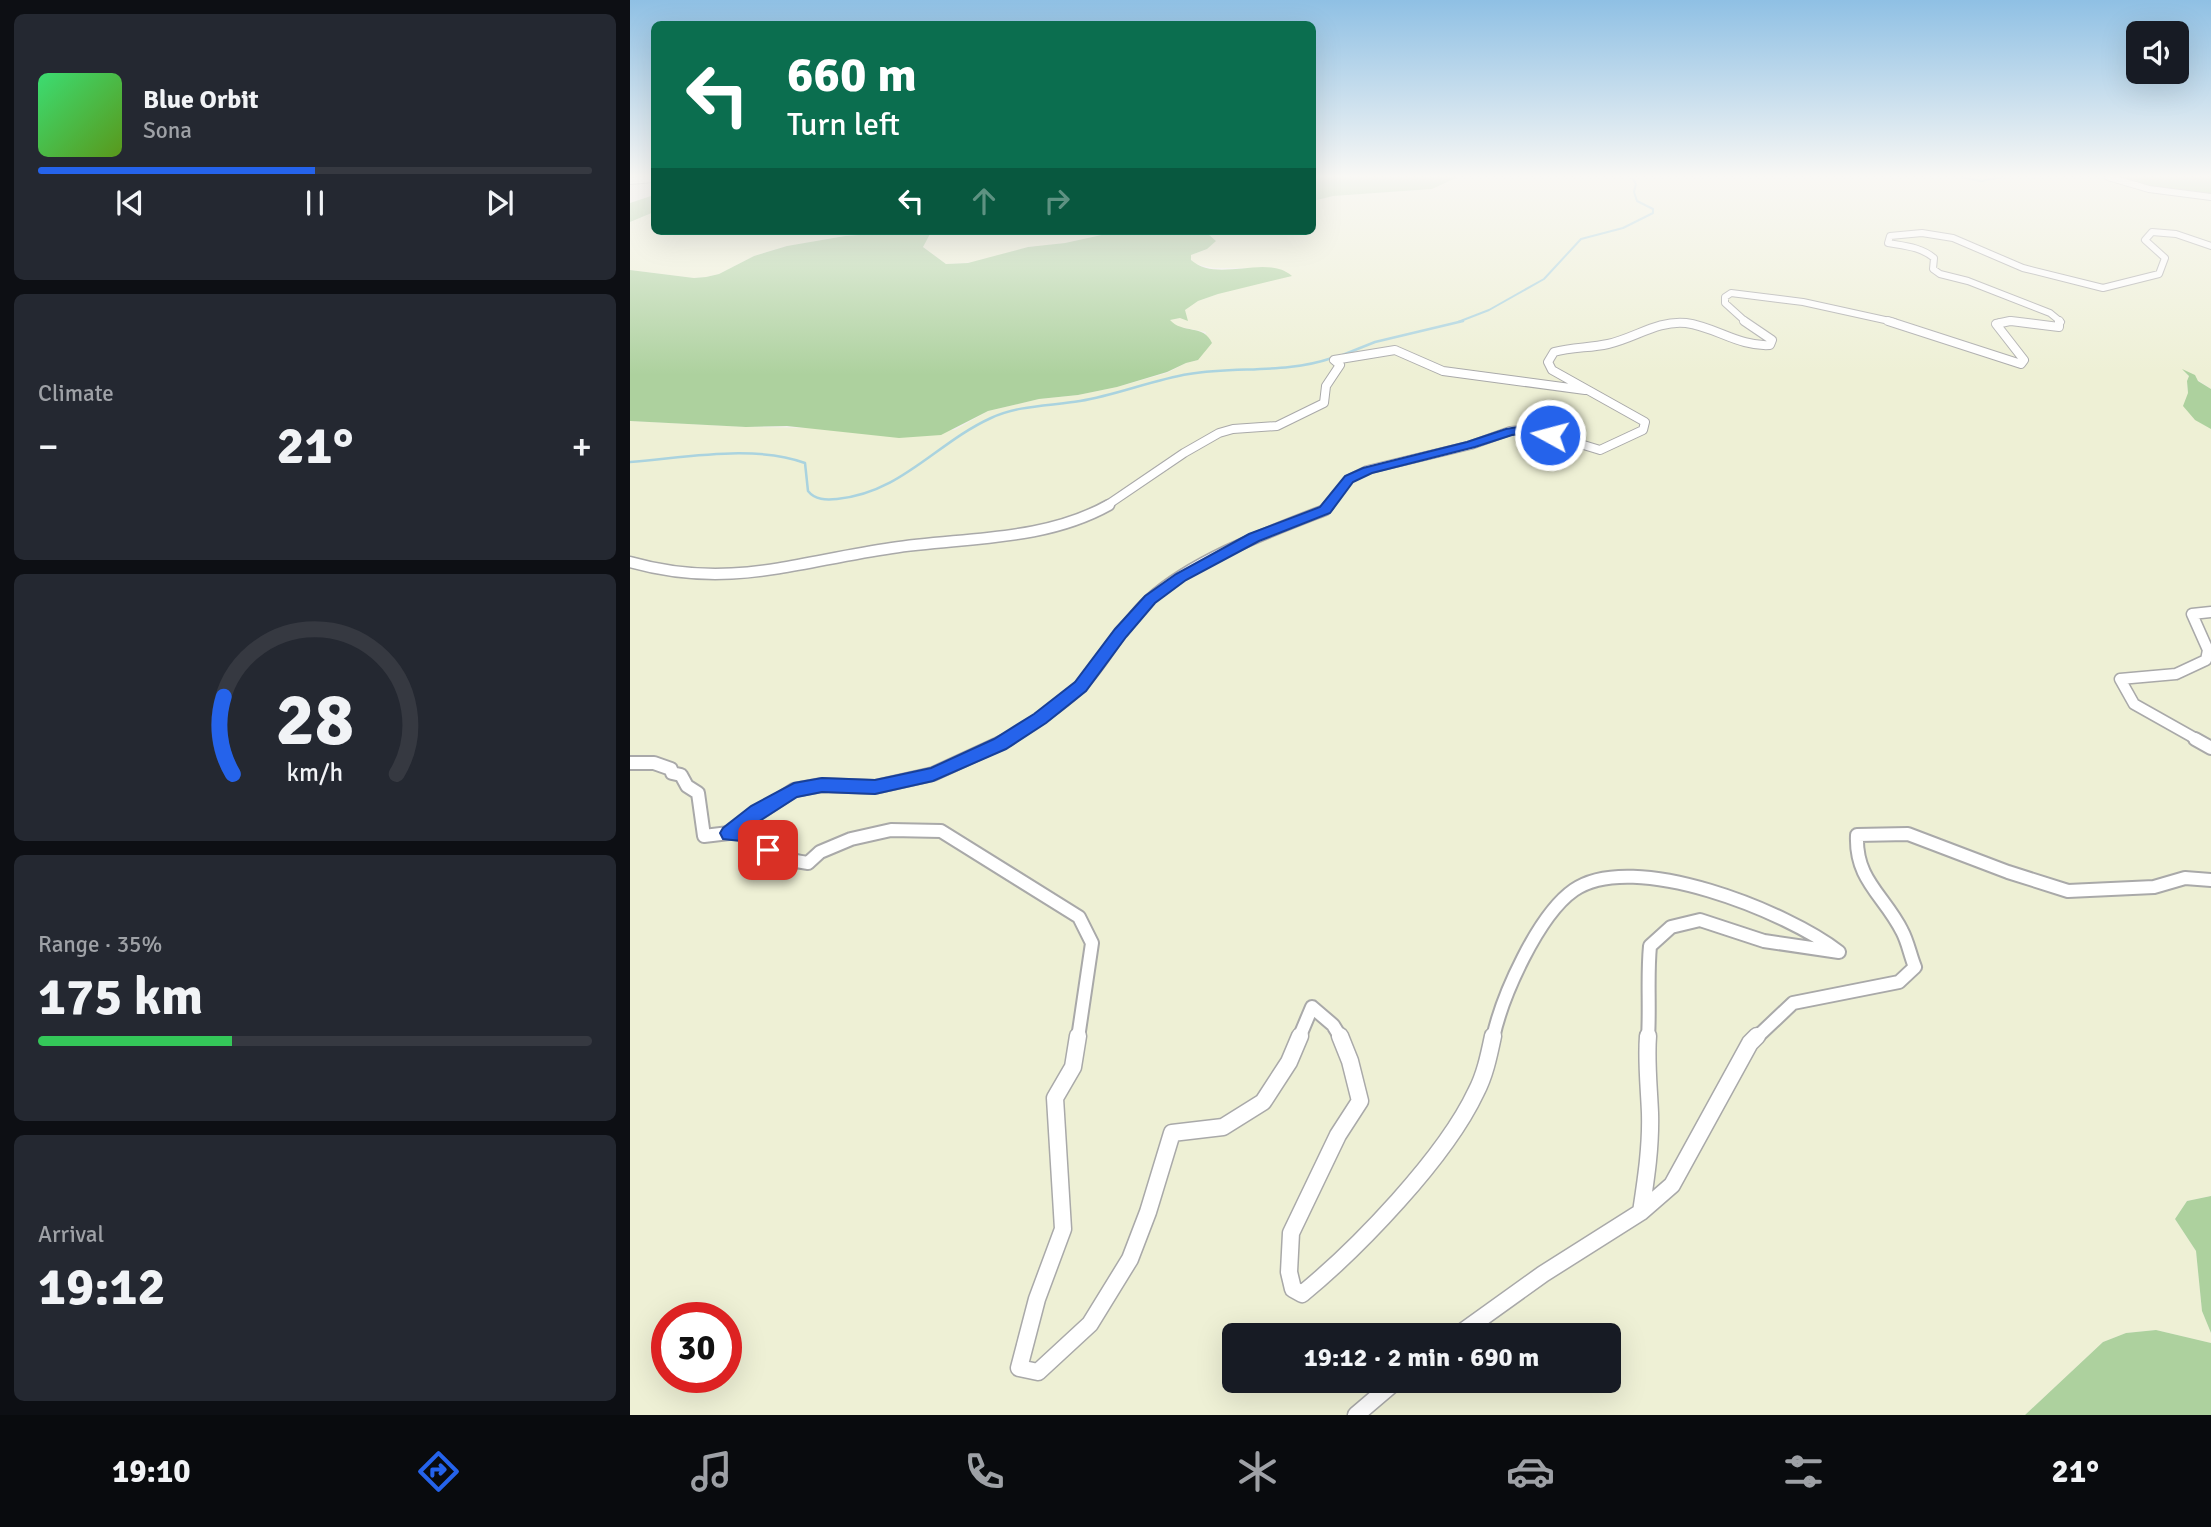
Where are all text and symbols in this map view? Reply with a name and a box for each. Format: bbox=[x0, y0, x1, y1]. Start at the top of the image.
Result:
map controls bbox=[2126, 21, 2189, 84]
button: sound bbox=[2126, 21, 2189, 84]
text: 660 m bbox=[787, 45, 917, 105]
icon: left bbox=[672, 49, 763, 140]
text: Blue Orbit bbox=[143, 84, 259, 116]
text: Turn left bbox=[787, 105, 900, 144]
text: Sona bbox=[143, 116, 192, 145]
icon: left bbox=[892, 182, 930, 220]
icon: ahead bbox=[965, 182, 1003, 220]
icon: right bbox=[1038, 182, 1076, 220]
icon: previous bbox=[111, 184, 149, 222]
icon: pause bbox=[296, 184, 334, 222]
icon: next bbox=[481, 184, 519, 222]
text: Climate bbox=[38, 379, 114, 408]
position arrow bbox=[1513, 398, 1587, 472]
text: 21° bbox=[277, 414, 353, 478]
text: − bbox=[38, 423, 59, 470]
text: + bbox=[571, 423, 592, 470]
text: 28 bbox=[276, 676, 354, 765]
text: km/h bbox=[287, 756, 343, 787]
pin bbox=[738, 820, 798, 880]
icon: arrive bbox=[749, 831, 787, 869]
text: Range · 35% bbox=[38, 930, 162, 959]
text: 175 km bbox=[38, 965, 203, 1029]
text: Arrival bbox=[38, 1220, 104, 1249]
text: 19:12 bbox=[38, 1255, 166, 1319]
speed limit sign: 30 bbox=[651, 1302, 742, 1393]
text: 19:12 · 2 min · 690 m bbox=[1304, 1342, 1539, 1374]
icon: directions bbox=[414, 1447, 463, 1496]
icon: music bbox=[687, 1447, 736, 1496]
icon: phone bbox=[960, 1447, 1009, 1496]
icon: climate bbox=[1233, 1447, 1282, 1496]
icon: car bbox=[1506, 1447, 1555, 1496]
icon: filters bbox=[1779, 1447, 1828, 1496]
text: 19:10 bbox=[112, 1452, 190, 1491]
text: 21° bbox=[2052, 1452, 2099, 1491]

